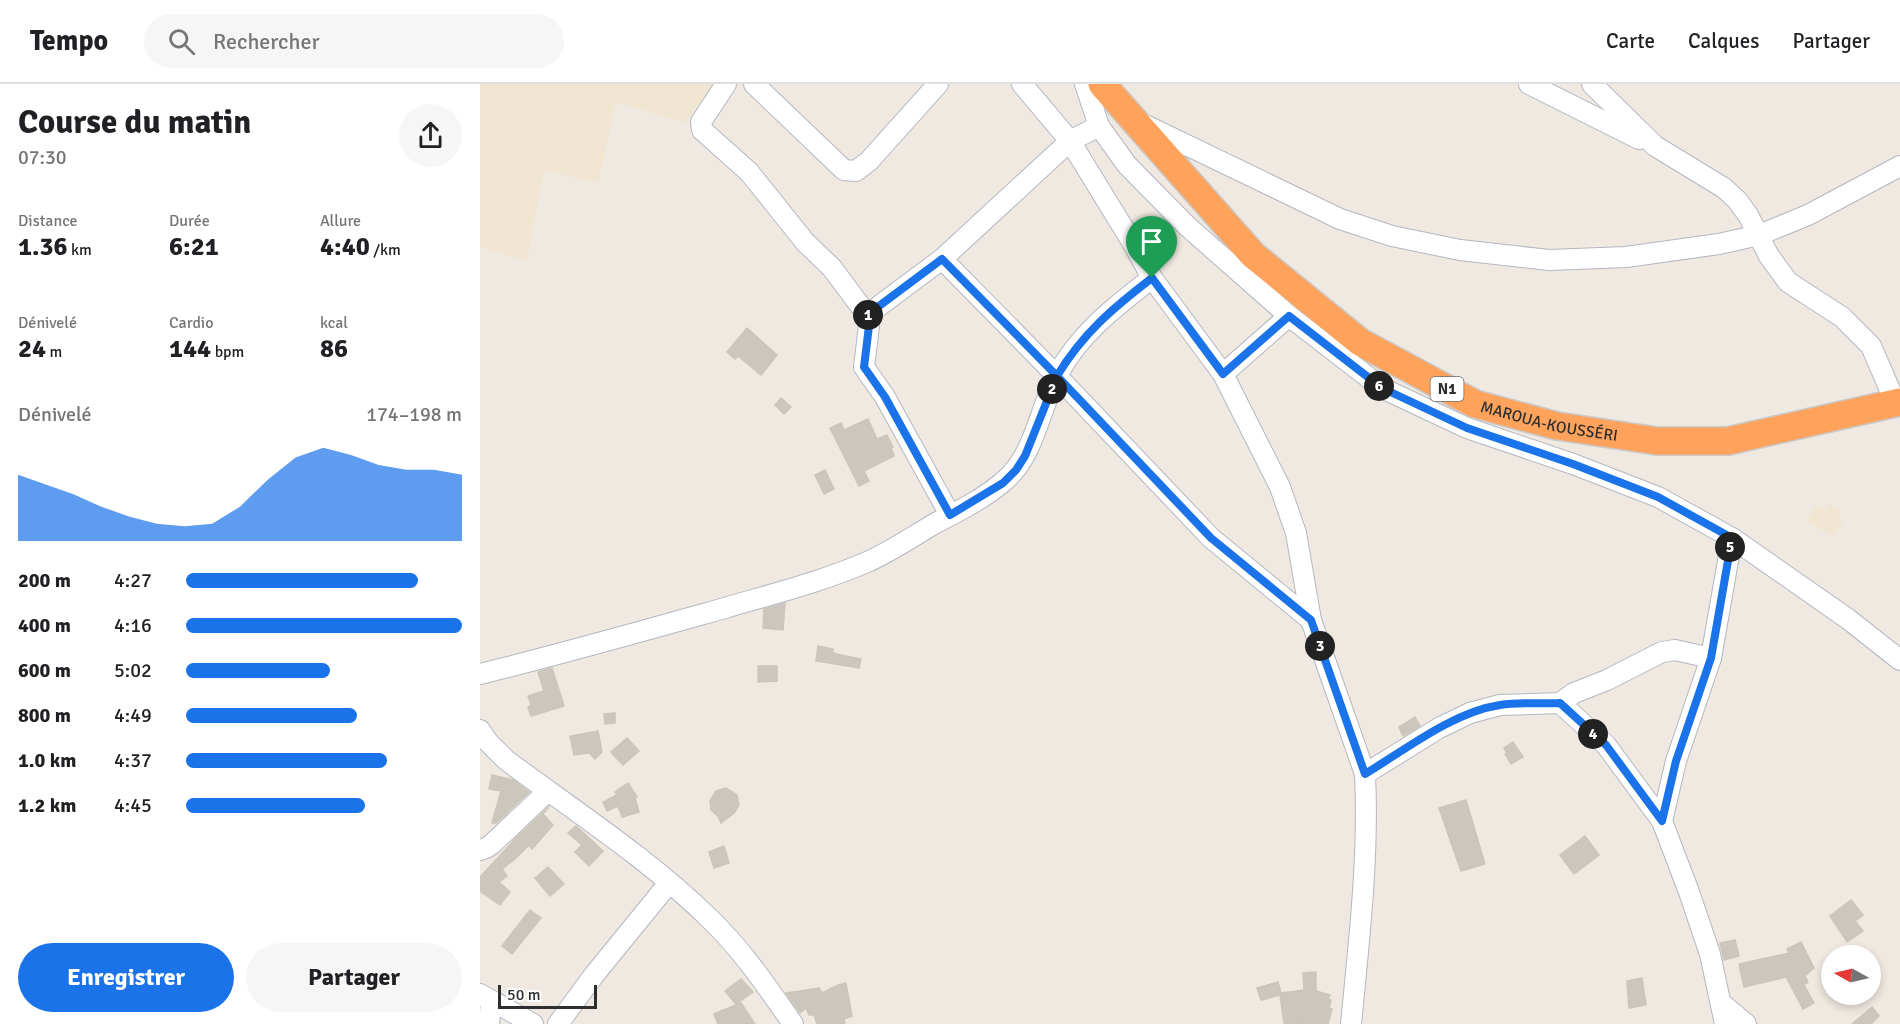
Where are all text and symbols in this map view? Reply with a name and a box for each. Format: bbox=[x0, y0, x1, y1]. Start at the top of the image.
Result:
search box bbox=[144, 14, 564, 68]
text: Tempo bbox=[30, 24, 108, 58]
icon: search bbox=[165, 25, 198, 58]
text: Rechercher bbox=[213, 28, 320, 55]
text: Carte bbox=[1606, 28, 1655, 54]
text: Calques bbox=[1688, 28, 1759, 54]
text: Partager bbox=[1792, 28, 1870, 54]
text: Course du matin bbox=[18, 102, 251, 143]
button: share bbox=[399, 104, 462, 167]
text: 07:30 bbox=[18, 145, 67, 170]
text: Distance bbox=[18, 211, 78, 231]
text: Durée bbox=[169, 211, 210, 231]
text: Allure bbox=[320, 211, 361, 231]
pin bbox=[1126, 216, 1177, 278]
icon: arrive bbox=[1135, 225, 1168, 258]
text: 1.36 bbox=[18, 231, 68, 263]
text: 6:21 bbox=[169, 231, 219, 263]
text: 4:40 bbox=[320, 231, 370, 263]
text: km bbox=[68, 240, 92, 260]
text: /km bbox=[370, 240, 401, 260]
pin: 1 bbox=[853, 300, 883, 330]
text: 1 bbox=[864, 305, 872, 325]
text: Dénivelé bbox=[18, 313, 77, 333]
text: Cardio bbox=[169, 313, 214, 333]
text: kcal bbox=[320, 313, 348, 333]
text: 24 bbox=[18, 333, 46, 365]
text: 144 bbox=[169, 333, 211, 365]
text: 86 bbox=[320, 333, 348, 365]
text: m bbox=[46, 342, 62, 362]
text: bpm bbox=[211, 342, 244, 362]
pin: 6 bbox=[1364, 371, 1394, 401]
pin: 2 bbox=[1037, 374, 1067, 404]
text: 6 bbox=[1375, 376, 1383, 396]
road number: N1 bbox=[1430, 377, 1464, 401]
text: 2 bbox=[1048, 379, 1056, 399]
street label: MAROUA-KOUSSÉRI bbox=[1478, 397, 1619, 446]
text: Dénivelé bbox=[18, 402, 92, 427]
text: 174–198 m bbox=[366, 402, 462, 427]
pin: 5 bbox=[1715, 532, 1745, 562]
text: 5 bbox=[1726, 537, 1734, 557]
text: 200 m bbox=[18, 568, 71, 593]
text: 4:27 bbox=[114, 568, 152, 593]
text: 400 m bbox=[18, 613, 71, 638]
text: 4:16 bbox=[114, 613, 152, 638]
pin: 3 bbox=[1305, 631, 1335, 661]
text: 3 bbox=[1316, 636, 1324, 656]
text: 600 m bbox=[18, 658, 71, 683]
text: 5:02 bbox=[114, 658, 152, 683]
text: 800 m bbox=[18, 703, 71, 728]
text: 4:49 bbox=[114, 703, 152, 728]
pin: 4 bbox=[1578, 719, 1608, 749]
text: 4 bbox=[1589, 724, 1597, 744]
text: 1.0 km bbox=[18, 748, 76, 773]
text: 4:37 bbox=[114, 748, 152, 773]
text: 1.2 km bbox=[18, 793, 76, 818]
text: 4:45 bbox=[114, 793, 152, 818]
button: Enregistrer bbox=[18, 943, 234, 1012]
button: Partager bbox=[246, 943, 462, 1012]
north arrow bbox=[1821, 945, 1881, 1005]
map controls bbox=[1821, 945, 1881, 1005]
scale bar bbox=[498, 982, 597, 1010]
text: 50 m bbox=[507, 985, 541, 1005]

